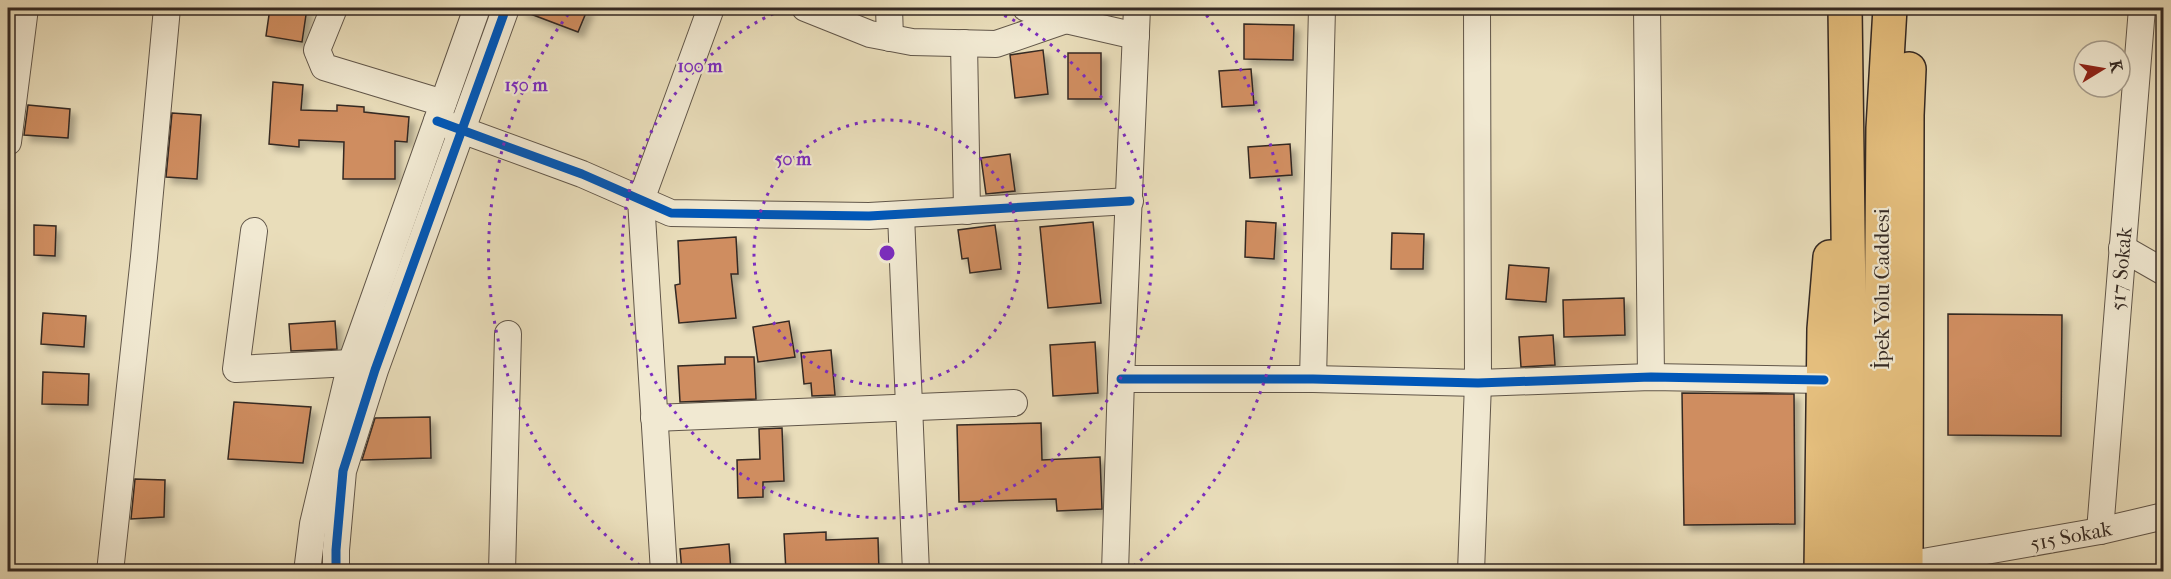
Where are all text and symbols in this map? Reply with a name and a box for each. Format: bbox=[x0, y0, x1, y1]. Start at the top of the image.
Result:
north arrow bbox=[2072, 39, 2132, 99]
text: 100 m bbox=[677, 56, 724, 77]
text: K bbox=[2106, 59, 2127, 75]
text: 150 m bbox=[505, 75, 548, 96]
text: 50 m bbox=[775, 149, 812, 170]
street label: İpek Yolu Caddesi bbox=[1870, 208, 1894, 370]
street label: 517 Sokak bbox=[2105, 226, 2137, 312]
centre of rings bbox=[877, 243, 897, 263]
street label: 515 Sokak bbox=[2028, 516, 2114, 556]

